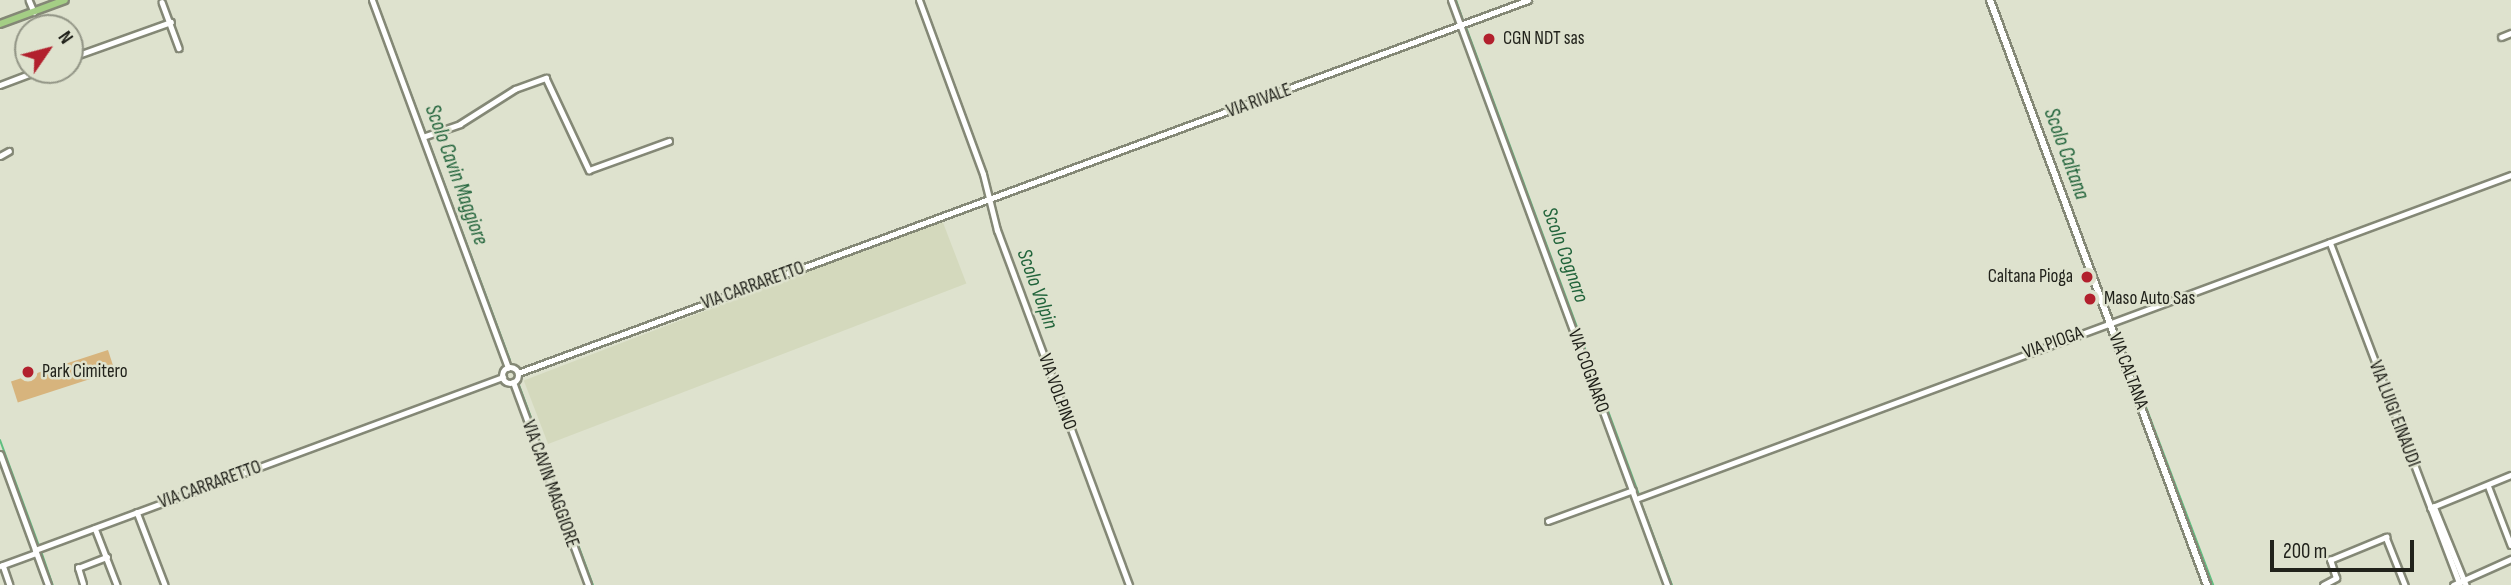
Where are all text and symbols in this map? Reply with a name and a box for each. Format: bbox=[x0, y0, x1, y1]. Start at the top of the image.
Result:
north arrow bbox=[14, 14, 84, 84]
text: N bbox=[53, 27, 77, 49]
place label: CGN NDT sas bbox=[1503, 28, 1585, 50]
marker: CGN NDT sas bbox=[1481, 31, 1497, 47]
street label: VIA RIVALE bbox=[1224, 79, 1294, 123]
water label: Scolo Cavin Maggiore bbox=[419, 101, 493, 249]
water label: Scolo Caltana bbox=[2038, 105, 2094, 203]
water label: Scolo Cognaro bbox=[1536, 204, 1594, 306]
water label: Scolo Volpin bbox=[1011, 246, 1063, 332]
street label: VIA CARRARETTO bbox=[699, 257, 807, 315]
place label: Caltana Pioga bbox=[1988, 266, 2073, 288]
marker: Caltana Pioga bbox=[2079, 269, 2095, 285]
place label: Maso Auto Sas bbox=[2104, 288, 2195, 310]
marker: Maso Auto Sas bbox=[2082, 291, 2098, 307]
street label: VIA PIOGA bbox=[2020, 322, 2086, 364]
street label: VIA COGNARO bbox=[1562, 326, 1614, 416]
street label: VIA CALTANA bbox=[2103, 330, 2153, 412]
street label: VIA VOLPINO bbox=[1033, 351, 1081, 433]
street label: VIA LUIGI EINAUDI bbox=[2363, 358, 2425, 470]
place label: Park Cimitero bbox=[42, 361, 128, 383]
marker: Park Cimitero bbox=[20, 364, 36, 380]
street label: VIA CAVIN MAGGIORE bbox=[516, 417, 584, 551]
street label: VIA CARRARETTO bbox=[156, 456, 264, 514]
scale bar bbox=[2273, 526, 2416, 570]
text: 200 m bbox=[2283, 539, 2327, 564]

